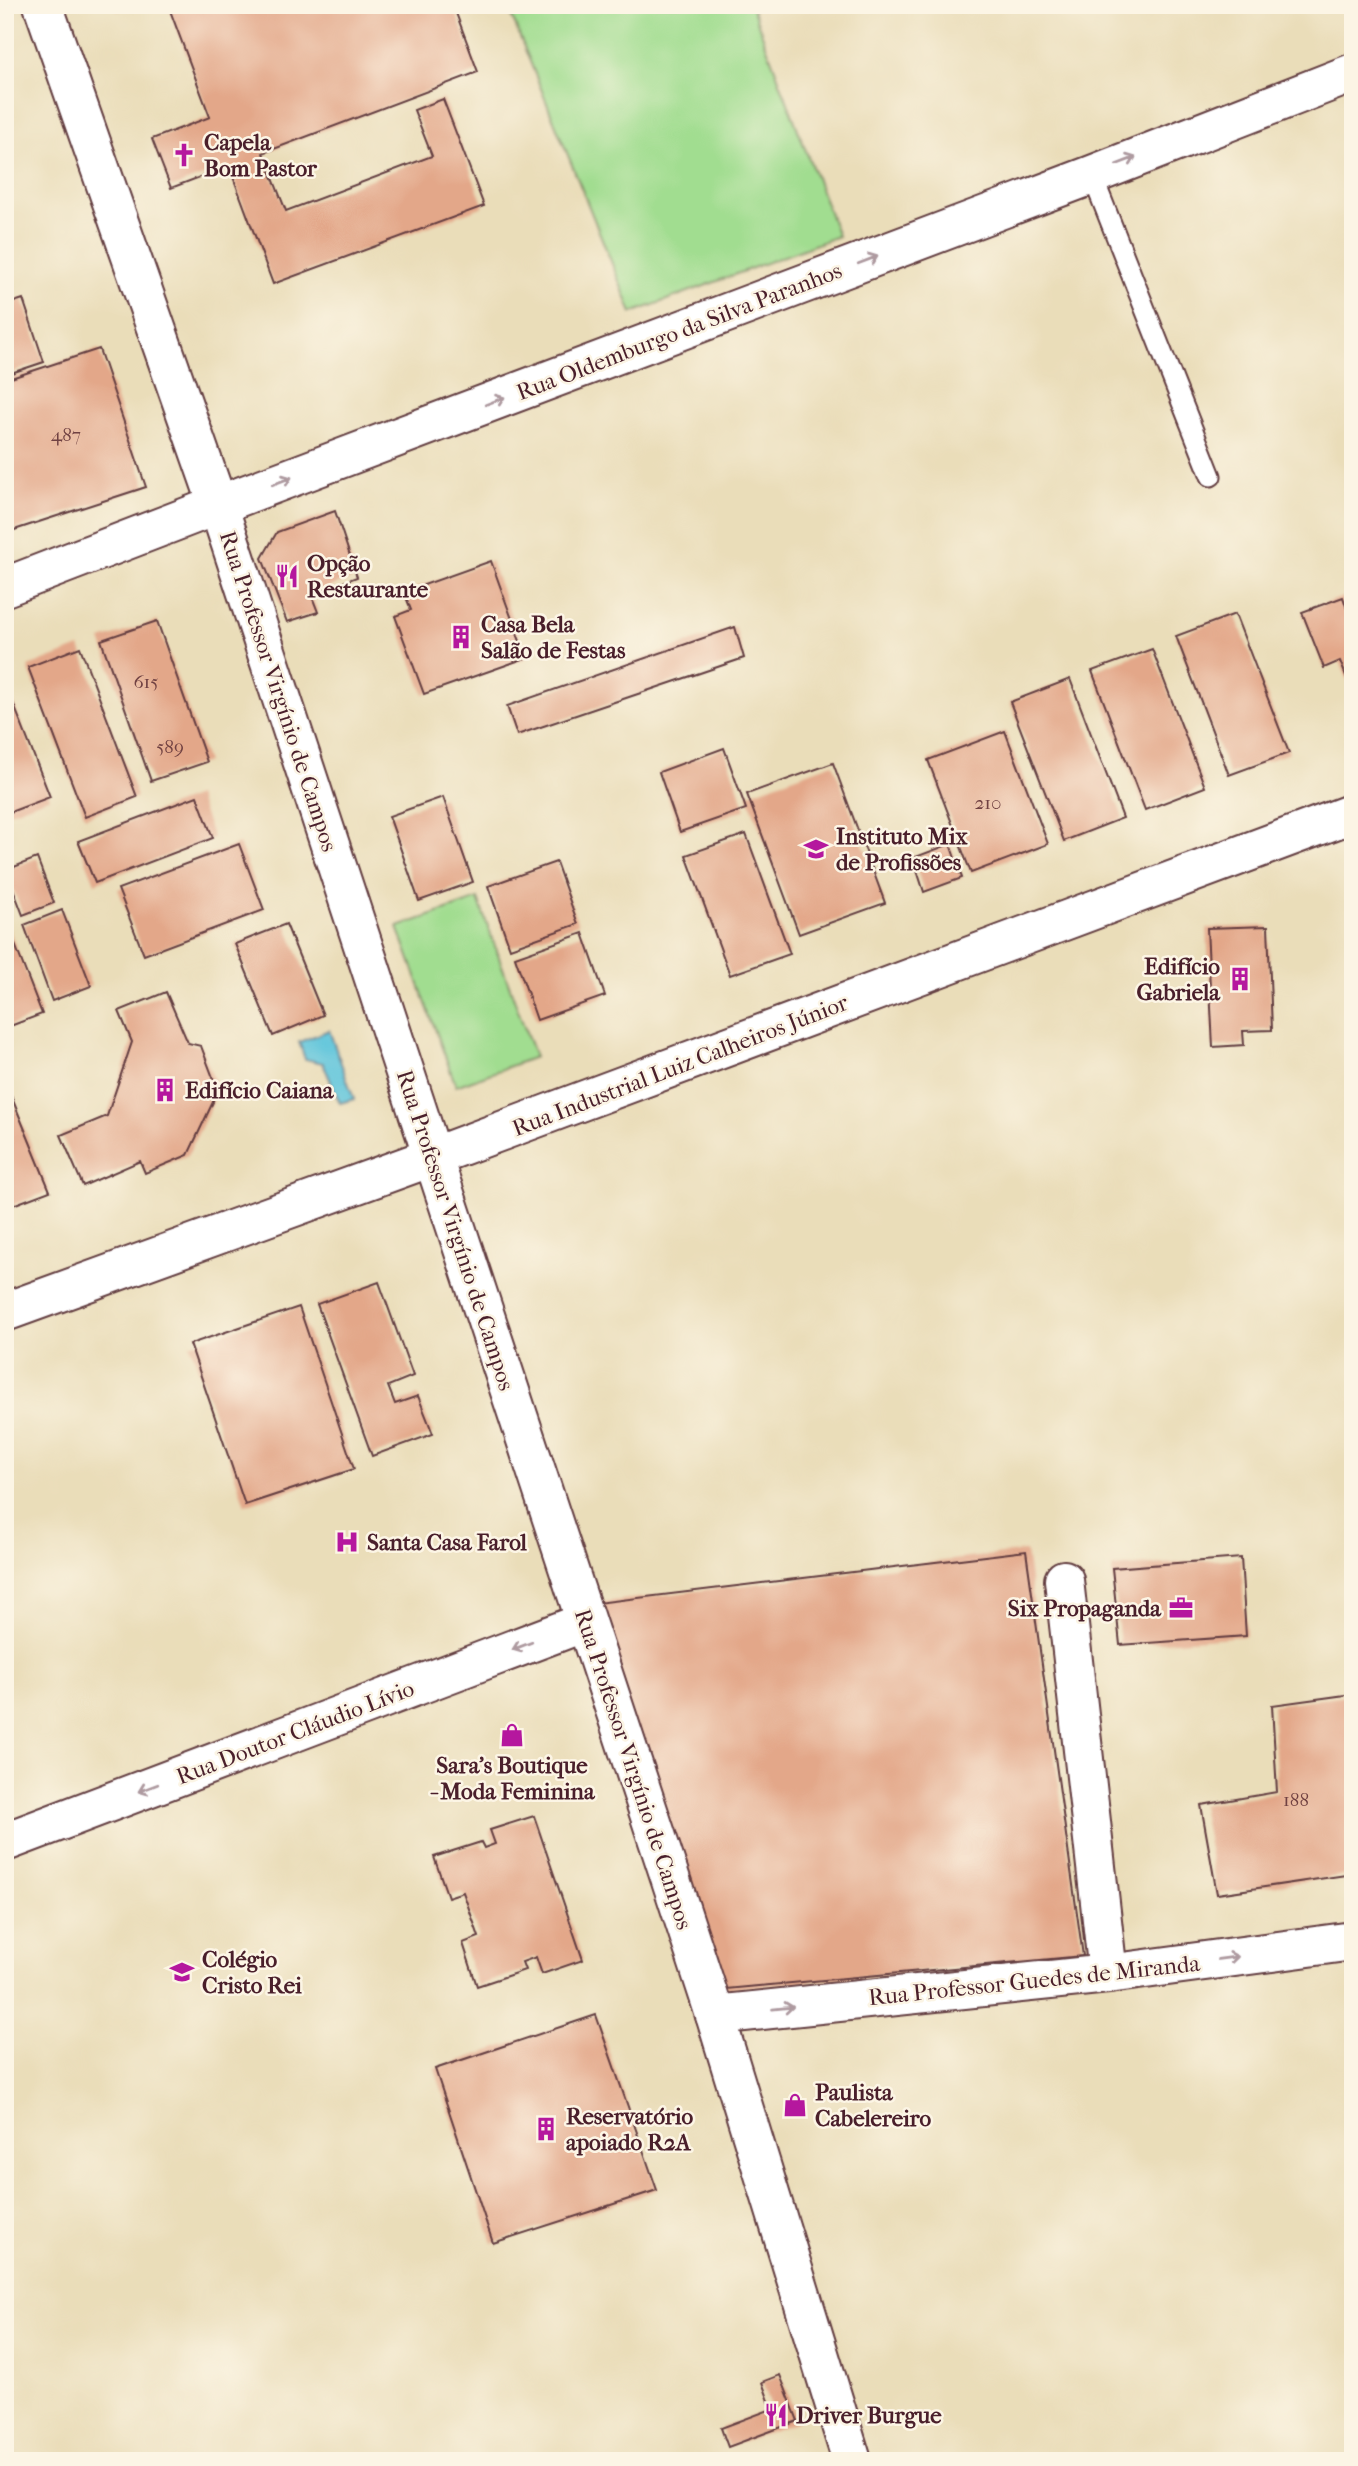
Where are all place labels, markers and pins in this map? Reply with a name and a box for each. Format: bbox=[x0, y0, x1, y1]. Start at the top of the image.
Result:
place label: Capela Bom Pastor bbox=[204, 129, 318, 182]
church icon: Capela Bom Pastor bbox=[170, 141, 198, 169]
place label: Opção Restaurante bbox=[307, 550, 429, 603]
restaurant icon: Opção Restaurante bbox=[273, 562, 301, 590]
place label: Casa Bela Salão de Festas bbox=[481, 611, 626, 664]
building icon: Casa Bela Salão de Festas bbox=[447, 623, 475, 651]
place label: Instituto Mix de Profissões bbox=[836, 823, 968, 876]
school or university icon: Instituto Mix de Profissões bbox=[802, 835, 830, 863]
place label: Edifício Gabriela bbox=[1137, 953, 1221, 1006]
building icon: Edifício Gabriela bbox=[1226, 965, 1254, 993]
building icon: Edifício Caiana bbox=[151, 1076, 179, 1104]
place label: Edifício Caiana bbox=[185, 1077, 335, 1104]
hospital icon: Santa Casa Farol bbox=[333, 1528, 361, 1556]
place label: Santa Casa Farol bbox=[367, 1529, 528, 1556]
office icon: Six Propaganda bbox=[1167, 1594, 1195, 1622]
place label: Six Propaganda bbox=[1008, 1595, 1162, 1622]
shop icon: Sara's Boutique - Moda Feminina bbox=[498, 1721, 526, 1749]
place label: Sara's Boutique - Moda Feminina bbox=[429, 1752, 596, 1805]
place label: Colégio Cristo Rei bbox=[202, 1946, 302, 1999]
school or university icon: Colégio Cristo Rei bbox=[168, 1958, 196, 1986]
place label: Paulista Cabelereiro bbox=[815, 2079, 931, 2132]
shop icon: Paulista Cabelereiro bbox=[781, 2091, 809, 2119]
place label: Reservatório apoiado R2A bbox=[566, 2103, 693, 2156]
building icon: Reservatório apoiado R2A bbox=[532, 2115, 560, 2143]
restaurant icon: Driver Burgue bbox=[762, 2401, 790, 2429]
place label: Driver Burgue bbox=[796, 2402, 942, 2429]

